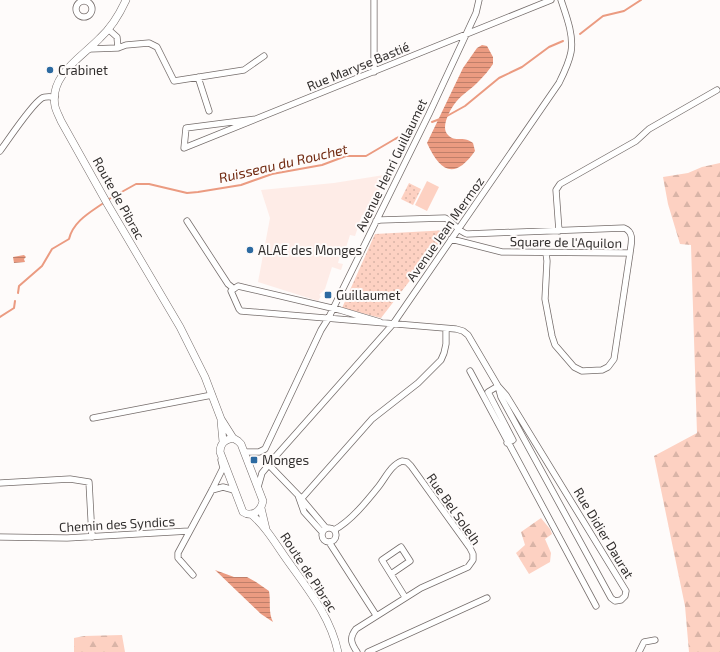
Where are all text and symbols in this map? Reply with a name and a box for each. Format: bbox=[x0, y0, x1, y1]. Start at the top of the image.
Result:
street label: Rue Maryse Bastié bbox=[304, 38, 412, 94]
place label: Crabinet bbox=[58, 62, 108, 78]
marker: Crabinet bbox=[45, 65, 55, 75]
street label: Avenue Henri Guillaumet bbox=[352, 96, 430, 234]
water label: Ruisseau du Rouchet bbox=[217, 140, 350, 186]
street label: Route de Pibrac bbox=[90, 154, 148, 242]
street label: Avenue Jean Mermoz bbox=[403, 174, 487, 284]
street label: Square de l'Aquilon bbox=[510, 233, 622, 251]
place label: ALAE des Monges bbox=[258, 242, 362, 258]
marker: ALAE des Monges bbox=[245, 245, 255, 255]
place label: Guillaumet bbox=[336, 287, 400, 303]
marker: Guillaumet bbox=[323, 290, 333, 300]
place label: Monges bbox=[262, 452, 309, 468]
marker: Monges bbox=[249, 455, 259, 465]
street label: Rue Bel Solelh bbox=[423, 470, 485, 548]
street label: Rue Didier Daurat bbox=[571, 485, 637, 581]
street label: Chemin des Syndics bbox=[59, 513, 175, 535]
street label: Route de Pibrac bbox=[277, 529, 341, 615]

